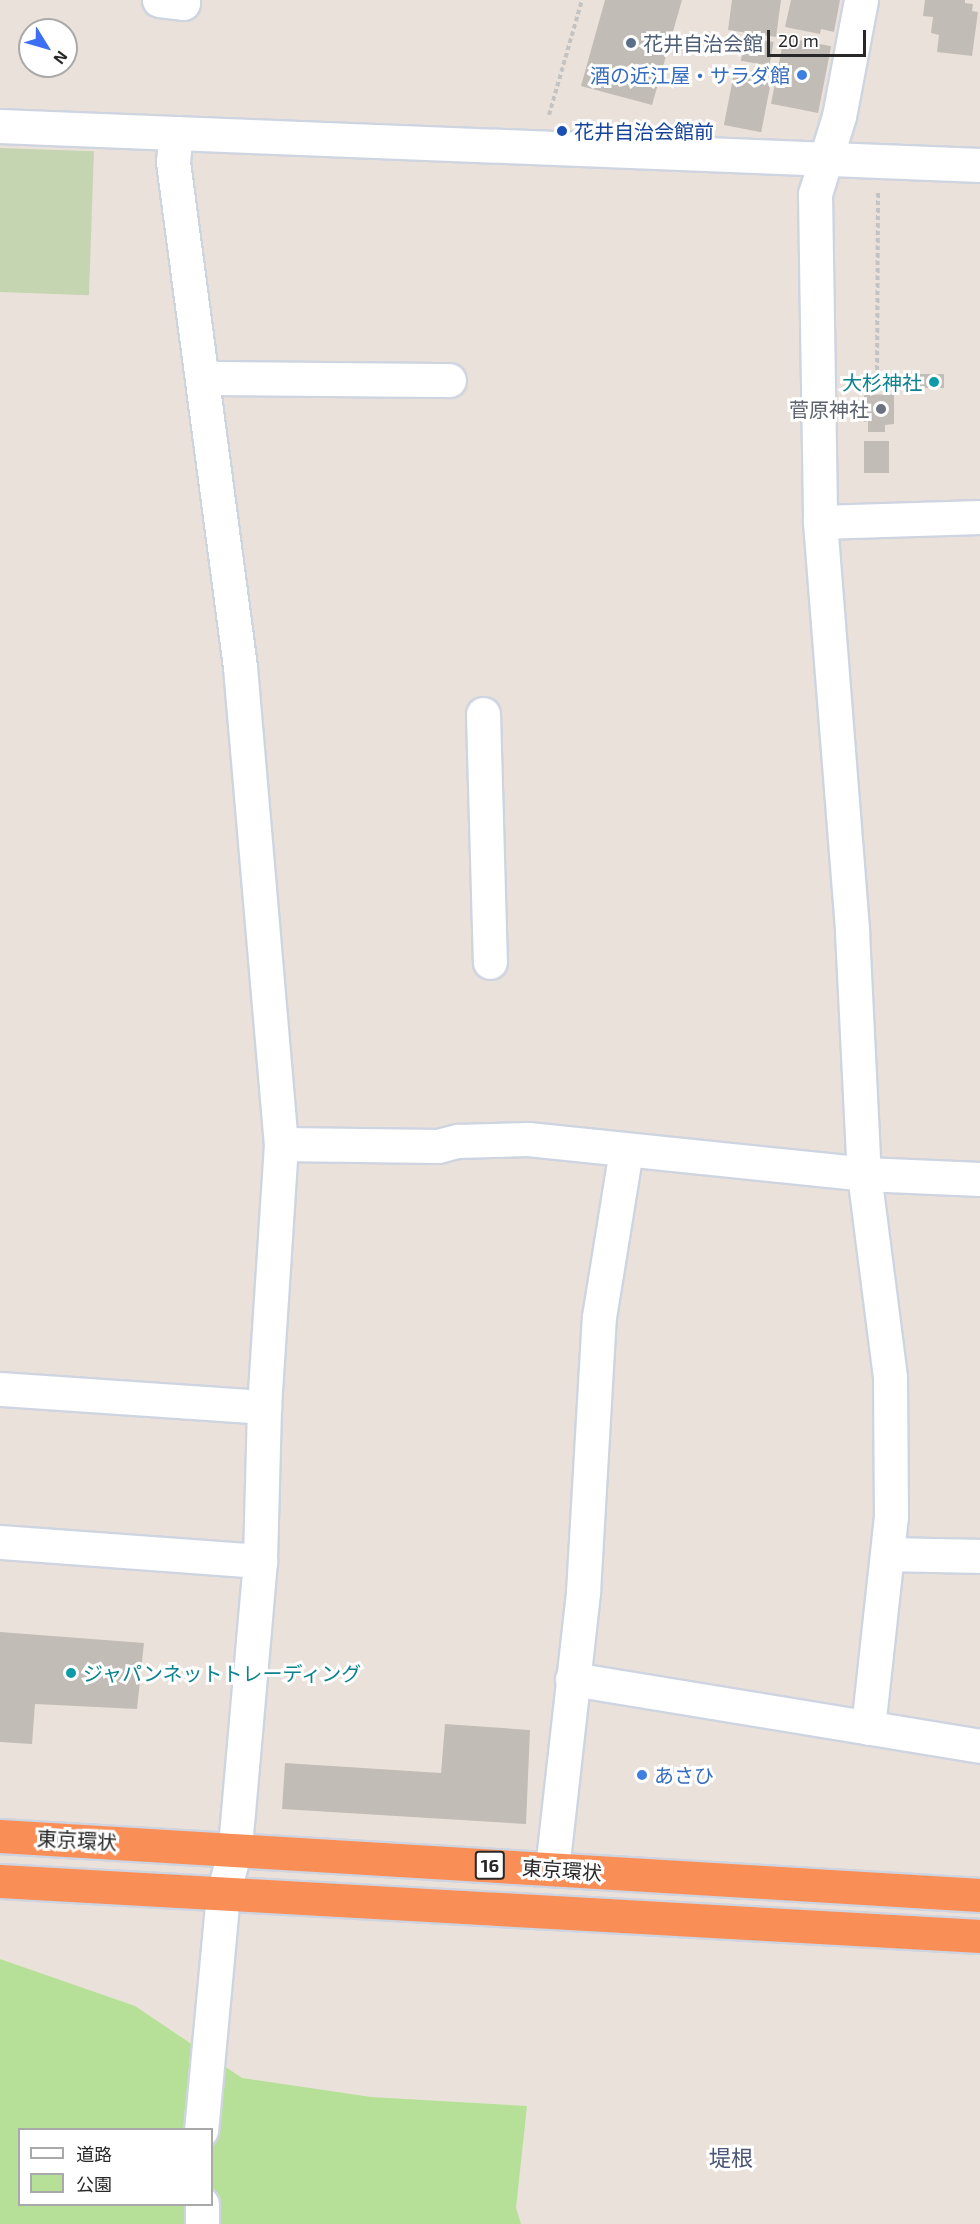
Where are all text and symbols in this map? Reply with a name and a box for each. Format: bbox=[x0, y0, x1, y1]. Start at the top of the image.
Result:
north arrow bbox=[18, 18, 78, 78]
scale bar bbox=[770, 18, 869, 56]
text: 20 m bbox=[778, 29, 819, 51]
place label: 花井自治会館 bbox=[643, 31, 763, 55]
marker: 花井自治会館 bbox=[624, 36, 638, 50]
text: N bbox=[50, 48, 72, 68]
place label: 酒の近江屋・サラダ館 bbox=[590, 63, 790, 87]
marker: 酒の近江屋・サラダ館 bbox=[795, 68, 809, 82]
place label: 花井自治会館前 bbox=[574, 119, 714, 143]
marker: 花井自治会館前 bbox=[555, 124, 569, 138]
place label: 大杉神社 bbox=[842, 370, 922, 394]
marker: 大杉神社 bbox=[927, 375, 941, 389]
place label: 菅原神社 bbox=[789, 397, 869, 421]
marker: 菅原神社 bbox=[874, 402, 888, 416]
place label: ジャパンネットトレーディング bbox=[83, 1661, 363, 1685]
marker: ジャパンネットトレーディング bbox=[64, 1666, 78, 1680]
place label: あさひ bbox=[654, 1763, 714, 1787]
marker: あさひ bbox=[635, 1768, 649, 1782]
street label: 東京環状 bbox=[36, 1826, 118, 1854]
road number: 16 bbox=[474, 1850, 506, 1880]
street label: 東京環状 bbox=[521, 1855, 603, 1885]
legend bbox=[18, 2128, 213, 2206]
text: 道路 bbox=[76, 2143, 112, 2165]
district label: 堤根 bbox=[709, 2145, 753, 2171]
text: 公園 bbox=[76, 2173, 112, 2195]

